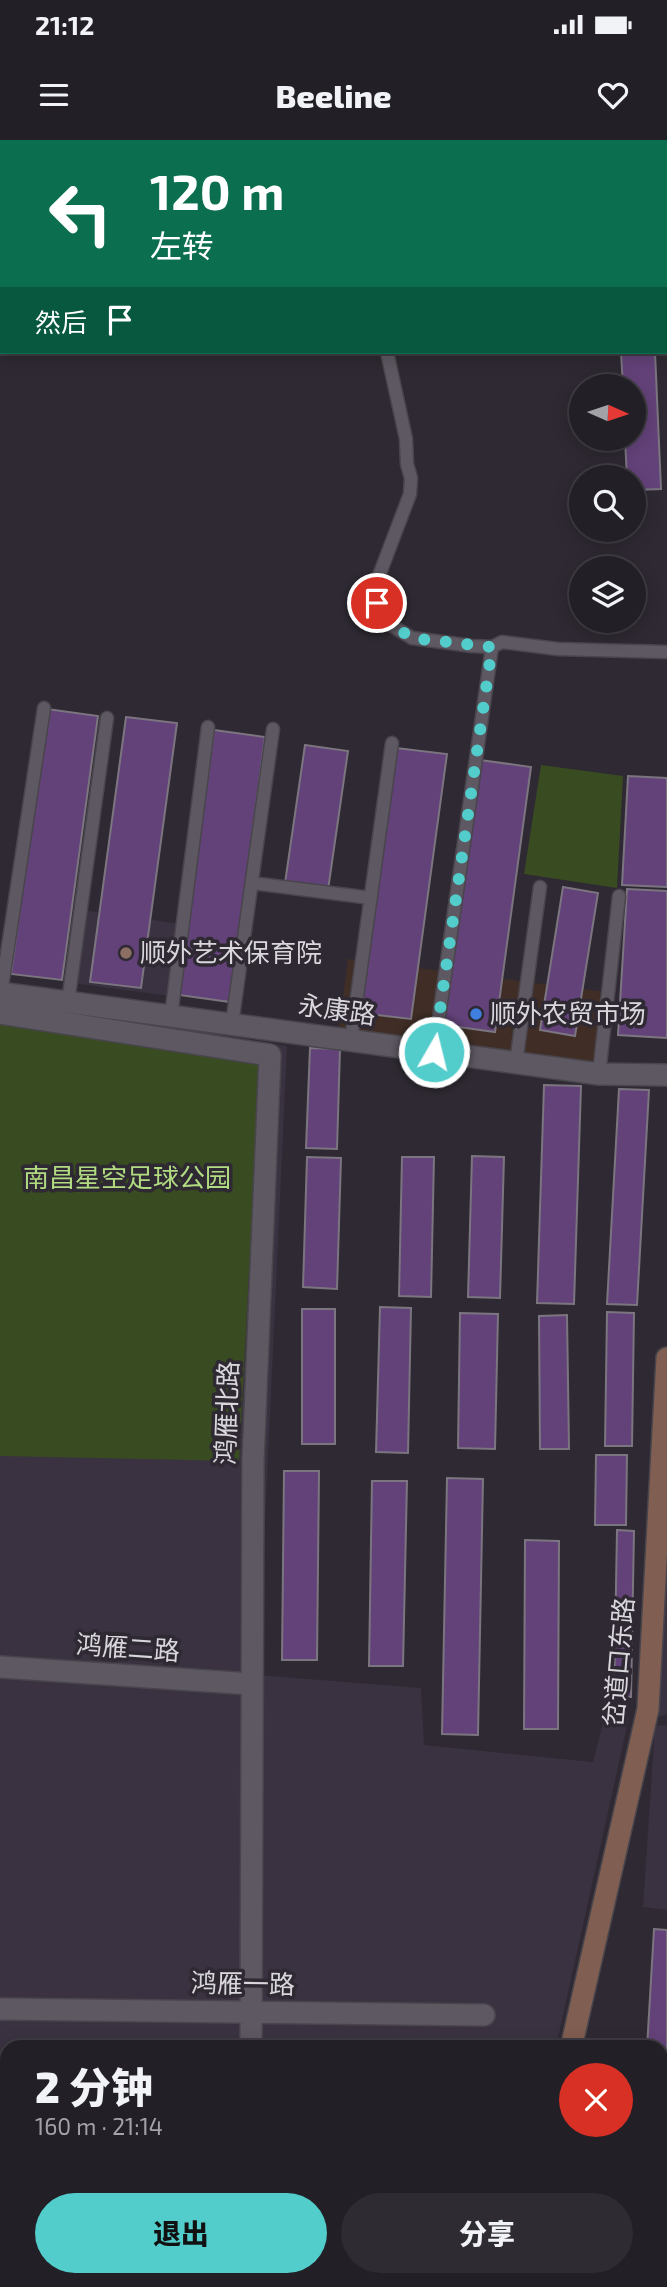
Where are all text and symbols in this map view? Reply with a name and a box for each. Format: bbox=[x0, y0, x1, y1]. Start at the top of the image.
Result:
text: 21:12 bbox=[35, 9, 94, 40]
icon: menu bbox=[35, 76, 73, 114]
text: Beeline bbox=[275, 76, 392, 114]
icon: heart bbox=[594, 76, 632, 114]
text: 120 m bbox=[150, 161, 284, 220]
icon: left bbox=[35, 168, 126, 259]
text: 左转 bbox=[150, 226, 214, 264]
icon: arrive bbox=[101, 301, 139, 339]
text: 然后 bbox=[35, 306, 87, 337]
north arrow bbox=[569, 374, 646, 452]
map controls bbox=[569, 374, 646, 633]
button: search bbox=[569, 465, 646, 542]
button: layers bbox=[569, 556, 646, 633]
pin bbox=[347, 573, 407, 633]
icon: arrive bbox=[358, 584, 396, 622]
place label: 顺外艺术保育院 bbox=[140, 936, 322, 967]
marker: 顺外艺术保育院 bbox=[118, 945, 134, 961]
street label: 永康路 bbox=[296, 988, 378, 1029]
place label: 顺外农贸市场 bbox=[490, 997, 646, 1028]
marker: 顺外农贸市场 bbox=[468, 1006, 484, 1022]
position arrow bbox=[397, 1015, 471, 1089]
park label: 南昌星空足球公园 bbox=[23, 1161, 231, 1192]
street label: 鸿雁北路 bbox=[208, 1360, 243, 1465]
street label: 岔道口东路 bbox=[596, 1596, 639, 1728]
street label: 鸿雁二路 bbox=[75, 1627, 181, 1666]
street label: 鸿雁一路 bbox=[191, 1966, 295, 1999]
text: 2 分钟 bbox=[35, 2061, 153, 2111]
button: close bbox=[559, 2063, 633, 2137]
text: 160 m · 21:14 bbox=[35, 2112, 163, 2140]
button: 退出 bbox=[35, 2193, 327, 2273]
button: 分享 bbox=[341, 2193, 633, 2273]

